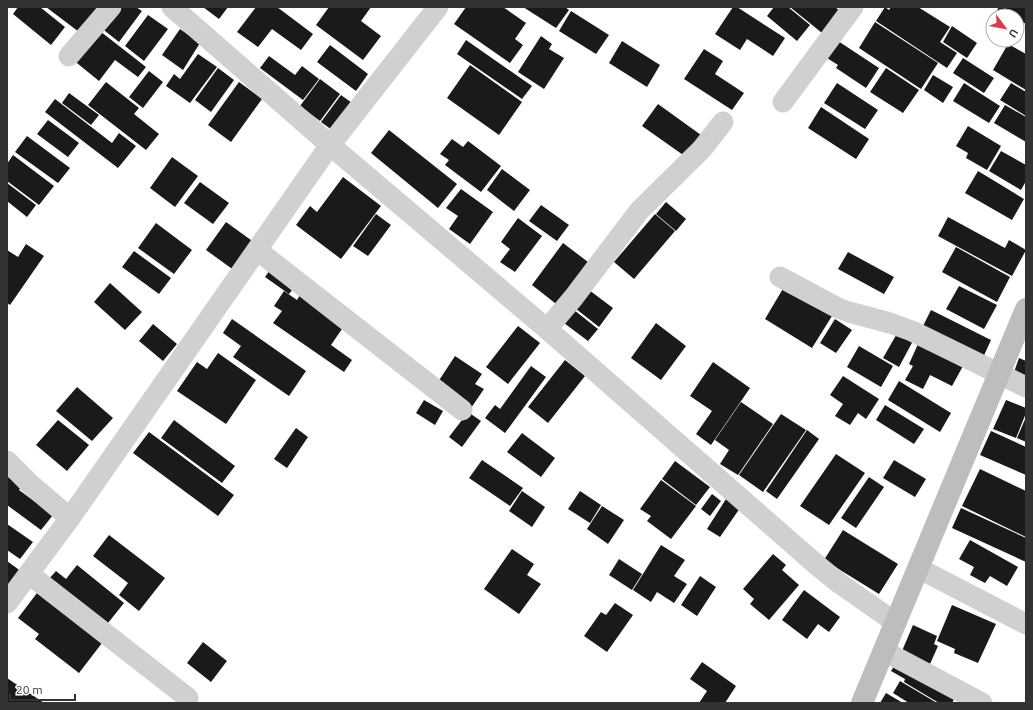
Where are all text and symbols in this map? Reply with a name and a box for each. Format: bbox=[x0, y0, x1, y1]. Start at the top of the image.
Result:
north arrow bbox=[985, 8, 1025, 48]
text: U bbox=[1006, 27, 1021, 40]
scale bar bbox=[10, 676, 75, 702]
text: 20 m bbox=[16, 683, 43, 696]

